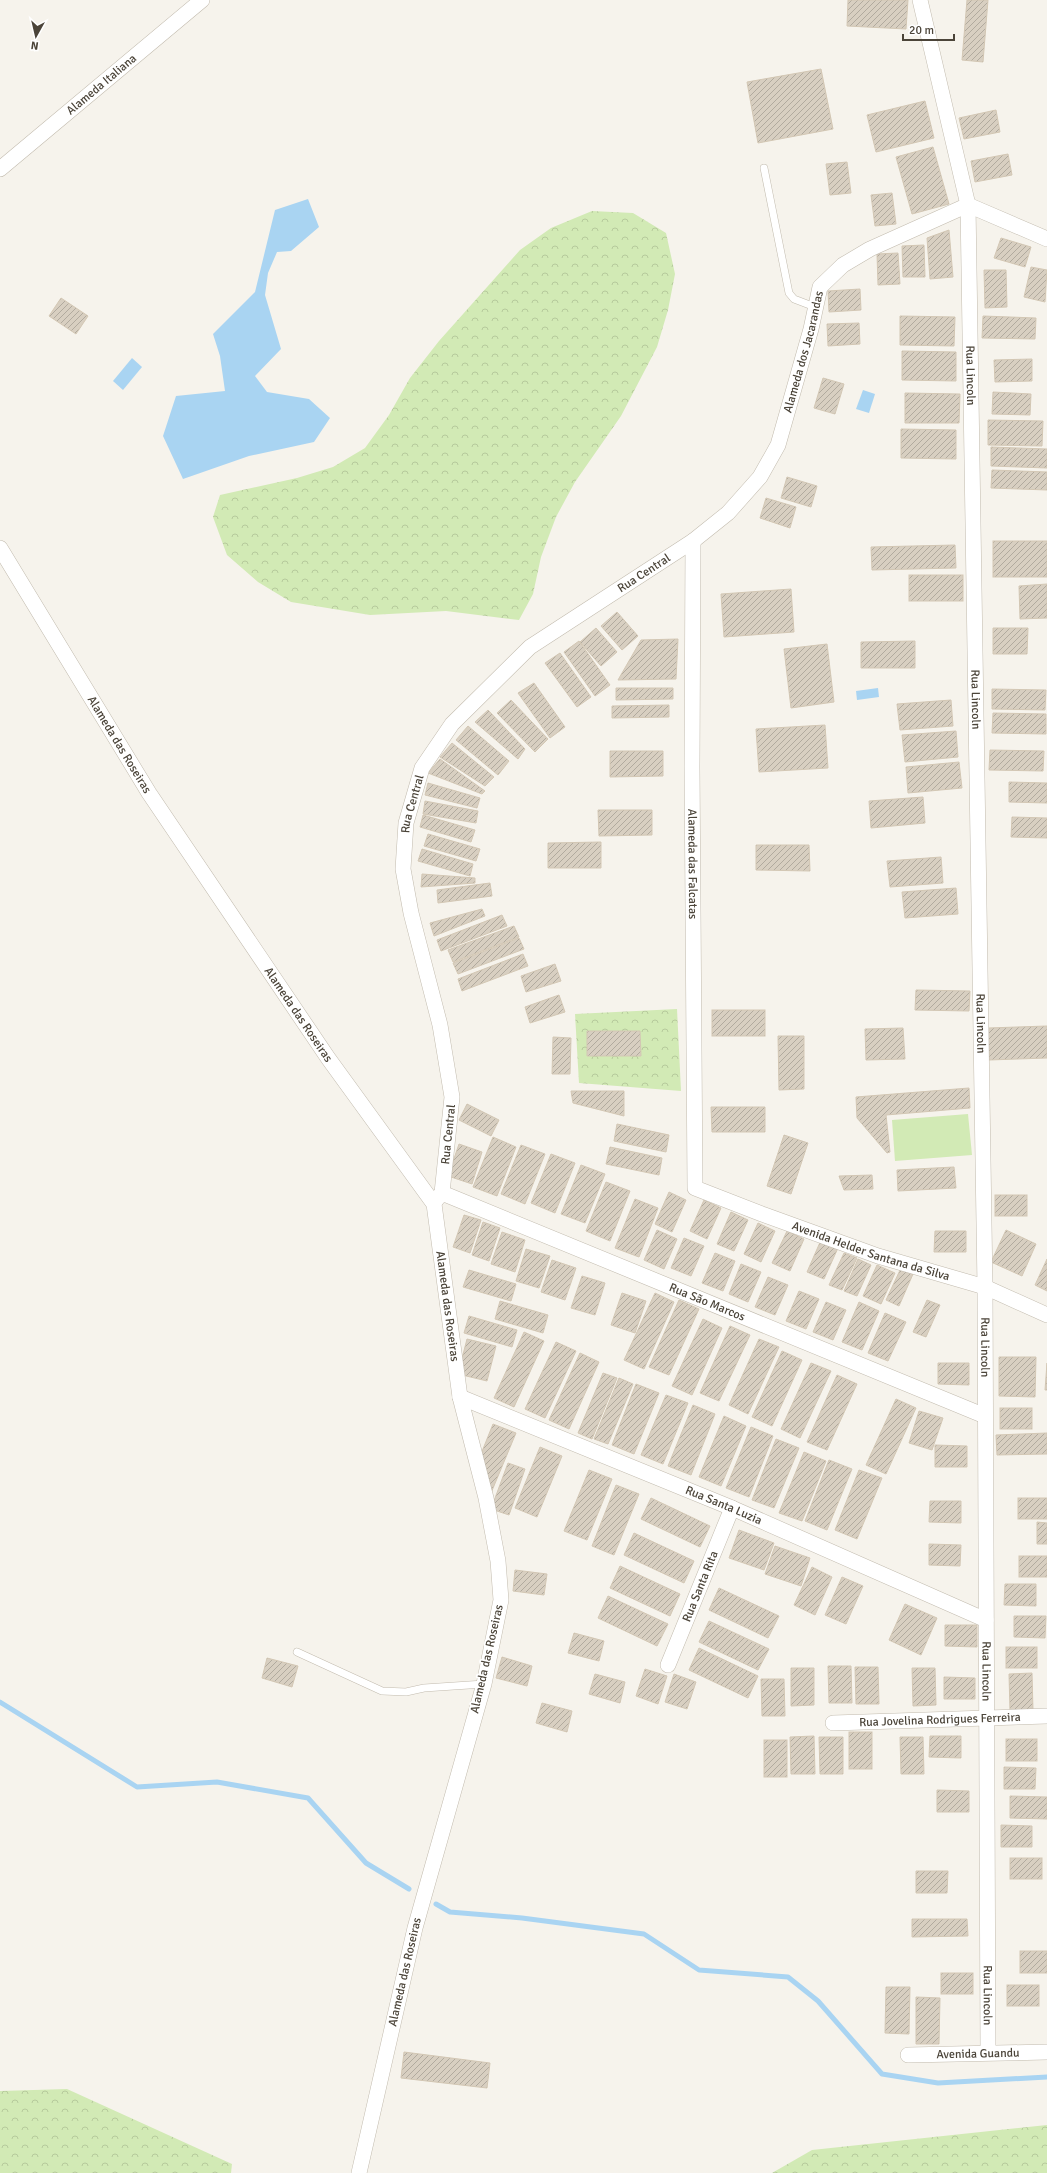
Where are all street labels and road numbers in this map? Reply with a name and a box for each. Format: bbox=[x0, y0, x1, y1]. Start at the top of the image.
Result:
street label: Alameda Italiana bbox=[63, 51, 139, 118]
street label: Alameda dos Jacarandas bbox=[780, 289, 826, 414]
street label: Rua Lincoln bbox=[963, 345, 979, 406]
street label: Rua Central bbox=[615, 550, 674, 596]
street label: Rua Lincoln bbox=[968, 669, 984, 730]
street label: Alameda das Roseiras bbox=[84, 693, 155, 796]
street label: Rua Central bbox=[398, 772, 427, 834]
street label: Alameda das Falcatas bbox=[685, 809, 701, 919]
street label: Alameda das Roseiras bbox=[261, 964, 336, 1065]
street label: Rua Lincoln bbox=[973, 993, 989, 1053]
street label: Rua Central bbox=[438, 1103, 459, 1165]
street label: Avenida Helder Santana da Silva bbox=[790, 1218, 952, 1284]
street label: Alameda das Roseiras bbox=[433, 1250, 463, 1362]
street label: Rua São Marcos bbox=[667, 1280, 748, 1324]
street label: Rua Lincoln bbox=[978, 1317, 993, 1377]
street label: Rua Santa Luzia bbox=[683, 1482, 764, 1528]
street label: Rua Santa Rita bbox=[679, 1549, 721, 1624]
street label: Alameda das Roseiras bbox=[467, 1603, 507, 1715]
street label: Rua Lincoln bbox=[979, 1641, 994, 1701]
street label: Rua Jovelina Rodrigues Ferreira bbox=[859, 1709, 1021, 1730]
street label: Alameda das Roseiras bbox=[385, 1916, 425, 2028]
street label: Rua Lincoln bbox=[980, 1965, 995, 2025]
street label: Avenida Guandu bbox=[936, 2045, 1020, 2062]

